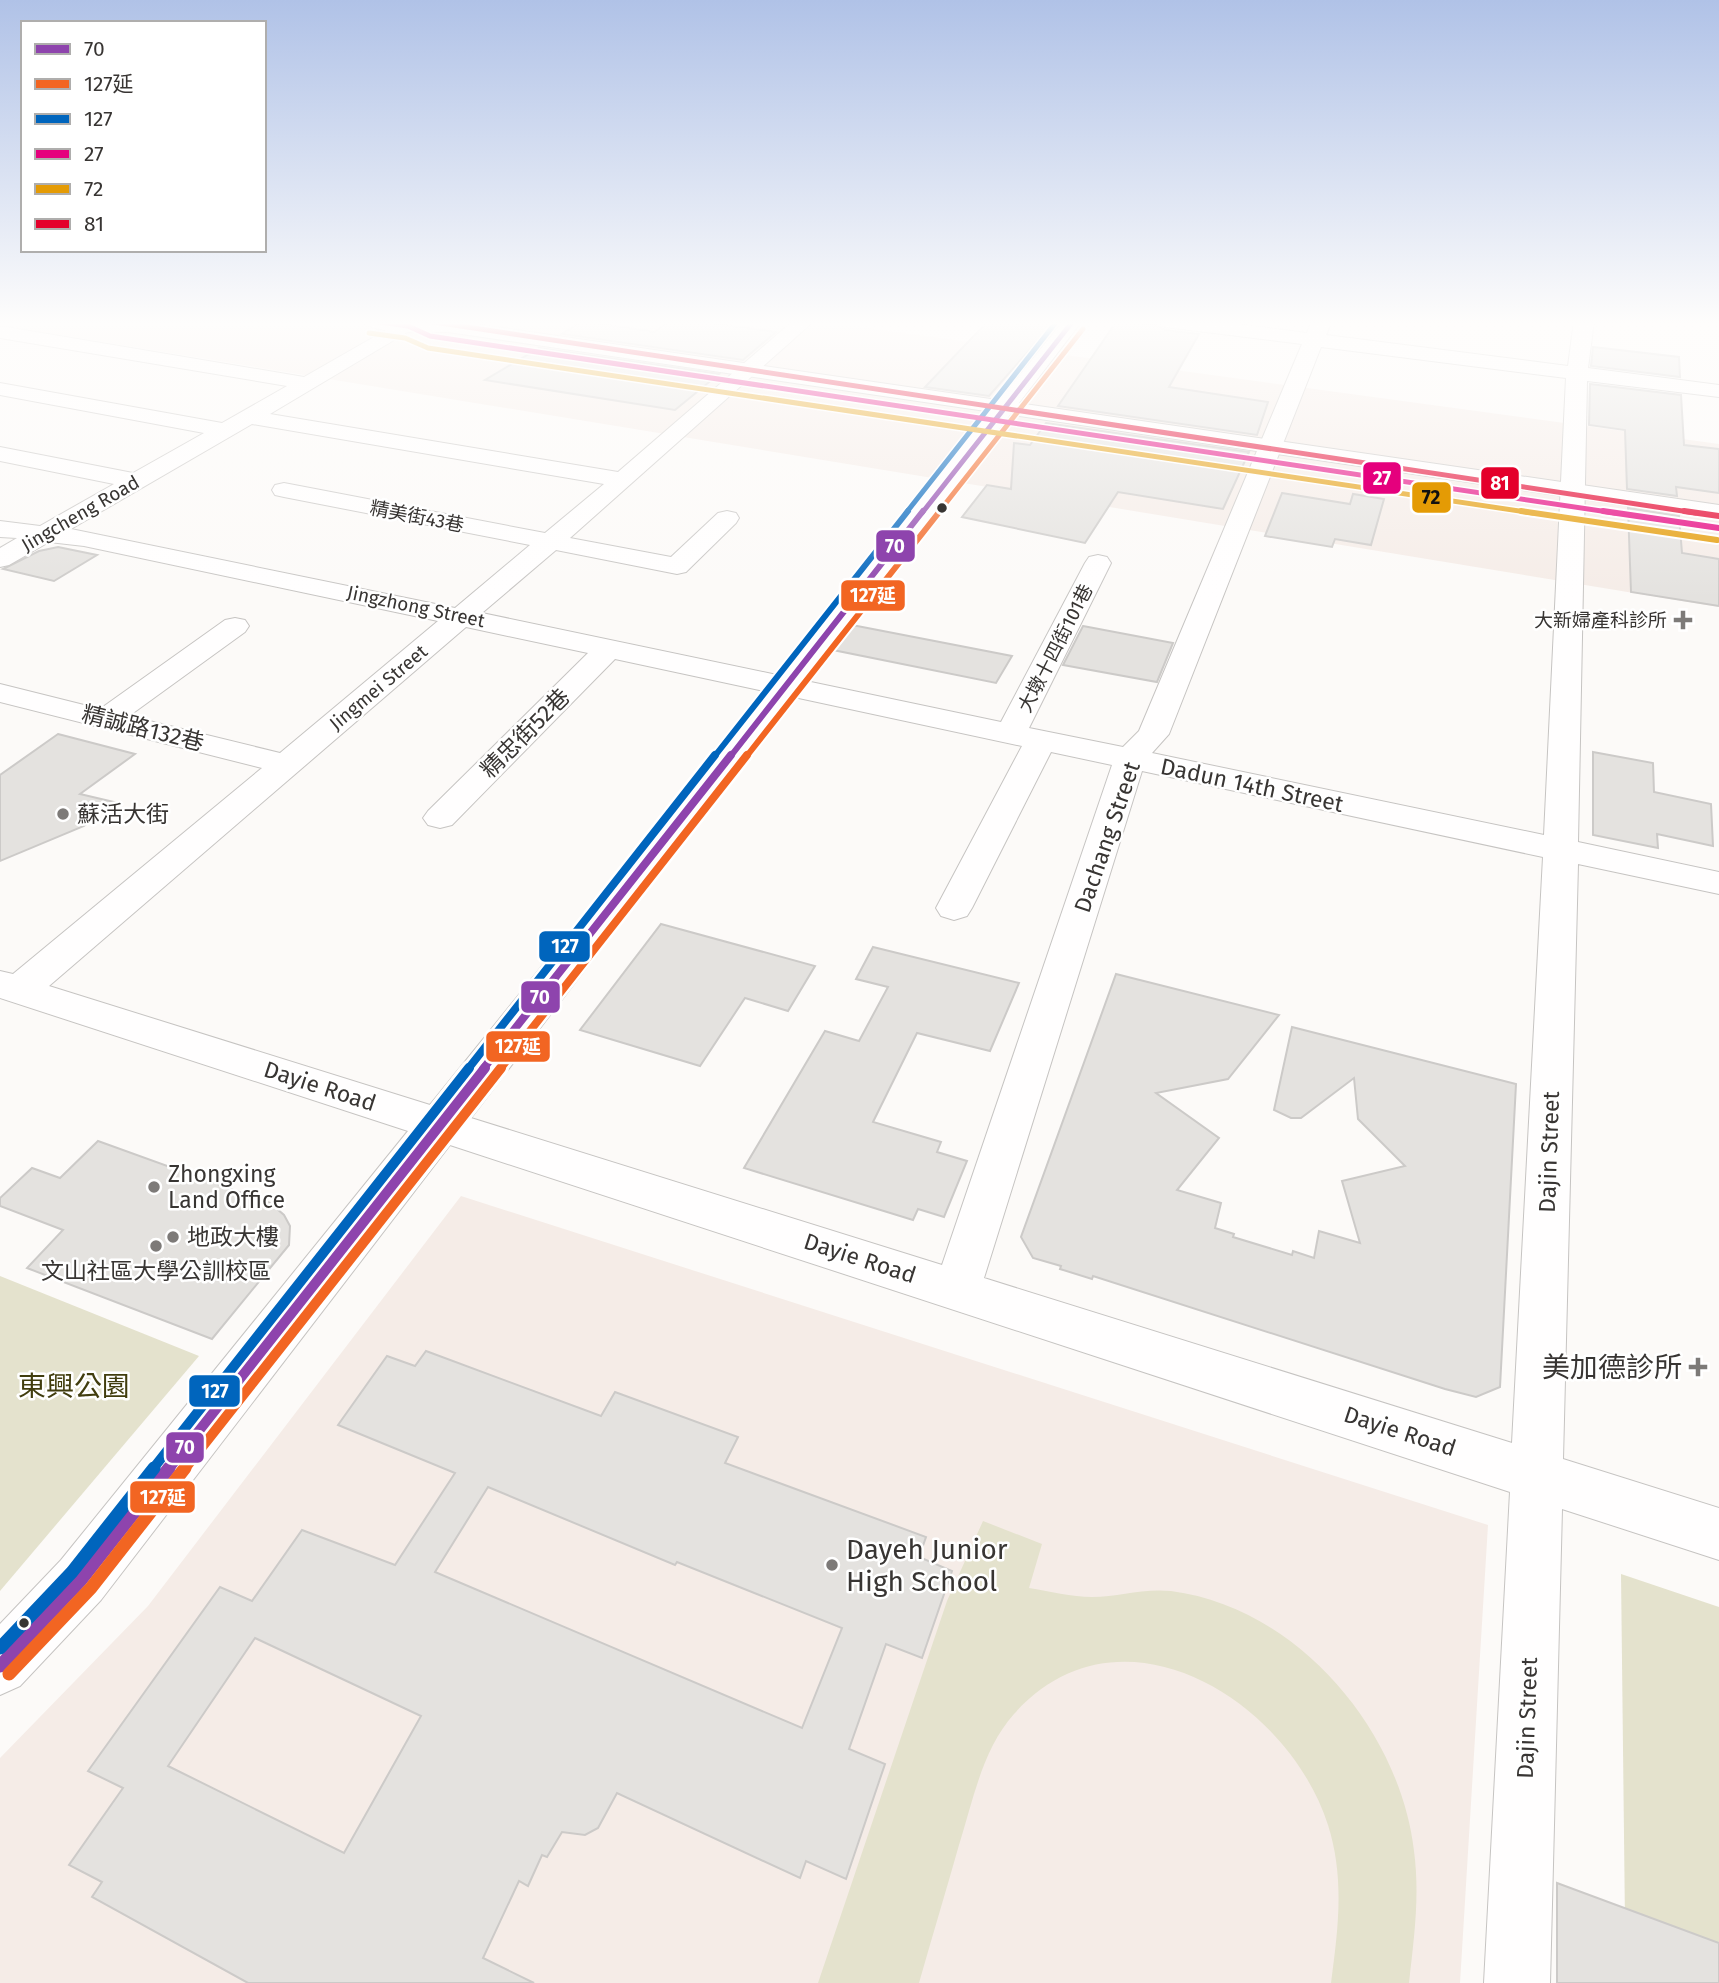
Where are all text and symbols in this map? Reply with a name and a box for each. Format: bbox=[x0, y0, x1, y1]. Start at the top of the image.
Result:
legend bbox=[21, 21, 266, 252]
text: 70 bbox=[84, 36, 105, 62]
text: 127延 bbox=[84, 71, 134, 97]
text: 127 bbox=[84, 106, 113, 132]
text: 27 bbox=[84, 141, 104, 167]
text: 72 bbox=[84, 176, 103, 202]
text: 81 bbox=[84, 211, 104, 237]
line badge: 27 bbox=[1362, 461, 1402, 495]
line badge: 81 bbox=[1480, 466, 1520, 500]
text: 27 bbox=[1373, 467, 1391, 490]
street label: Jingcheng Road bbox=[17, 470, 143, 556]
text: 81 bbox=[1490, 472, 1510, 495]
line badge: 72 bbox=[1411, 481, 1452, 514]
text: 72 bbox=[1422, 486, 1440, 509]
street label: 精美街43巷 bbox=[368, 496, 466, 537]
unlabelled marker bbox=[935, 501, 949, 515]
line badge: 70 bbox=[875, 529, 916, 563]
text: 70 bbox=[885, 535, 905, 558]
line badge: 127延 bbox=[840, 579, 906, 612]
street label: 大墩十四街101巷 bbox=[1013, 580, 1098, 716]
street label: Jingzhong Street bbox=[345, 581, 487, 632]
text: 127延 bbox=[850, 584, 896, 607]
place label: 大新婦產科診所 bbox=[1534, 609, 1667, 632]
marker: 大新婦產科診所 bbox=[1673, 610, 1693, 630]
street label: Jingmei Street bbox=[325, 640, 432, 735]
street label: 精忠街52巷 bbox=[475, 683, 575, 783]
street label: 精誠路132巷 bbox=[79, 699, 207, 757]
street label: Dadun 14th Street bbox=[1158, 752, 1347, 818]
street label: Dachang Street bbox=[1068, 757, 1146, 916]
place label: 蘇活大街 bbox=[77, 800, 169, 828]
marker: 蘇活大街 bbox=[55, 806, 71, 822]
line badge: 127 bbox=[538, 930, 591, 963]
text: 127 bbox=[551, 935, 579, 958]
line badge: 70 bbox=[520, 980, 561, 1014]
text: 70 bbox=[530, 986, 550, 1009]
line badge: 127延 bbox=[485, 1030, 551, 1063]
text: 127延 bbox=[495, 1035, 541, 1058]
street label: Dayie Road bbox=[260, 1055, 380, 1117]
street label: Dajin Street bbox=[1533, 1090, 1565, 1213]
place label: Zhongxing Land Office bbox=[168, 1160, 285, 1214]
marker: Zhongxing Land Office bbox=[146, 1179, 162, 1195]
place label: 地政大樓 bbox=[187, 1223, 279, 1251]
street label: Dayie Road bbox=[800, 1227, 920, 1289]
marker: 地政大樓 bbox=[165, 1229, 181, 1245]
marker: 文山社區大學公訓校區 bbox=[148, 1238, 164, 1254]
place label: 文山社區大學公訓校區 bbox=[41, 1257, 271, 1285]
place label: 美加德診所 bbox=[1542, 1351, 1682, 1384]
marker: 美加德診所 bbox=[1688, 1357, 1708, 1377]
park label: 東興公園 bbox=[18, 1370, 130, 1403]
line badge: 127 bbox=[188, 1374, 241, 1408]
text: 127 bbox=[201, 1380, 229, 1403]
street label: Dayie Road bbox=[1340, 1400, 1460, 1462]
line badge: 70 bbox=[165, 1431, 205, 1464]
text: 70 bbox=[175, 1436, 195, 1459]
line badge: 127延 bbox=[129, 1480, 196, 1514]
text: 127延 bbox=[140, 1486, 186, 1509]
place label: Dayeh Junior High School bbox=[846, 1533, 1008, 1598]
marker: Dayeh Junior High School bbox=[824, 1557, 840, 1573]
unlabelled marker bbox=[17, 1616, 31, 1630]
street label: Dajin Street bbox=[1511, 1656, 1543, 1779]

